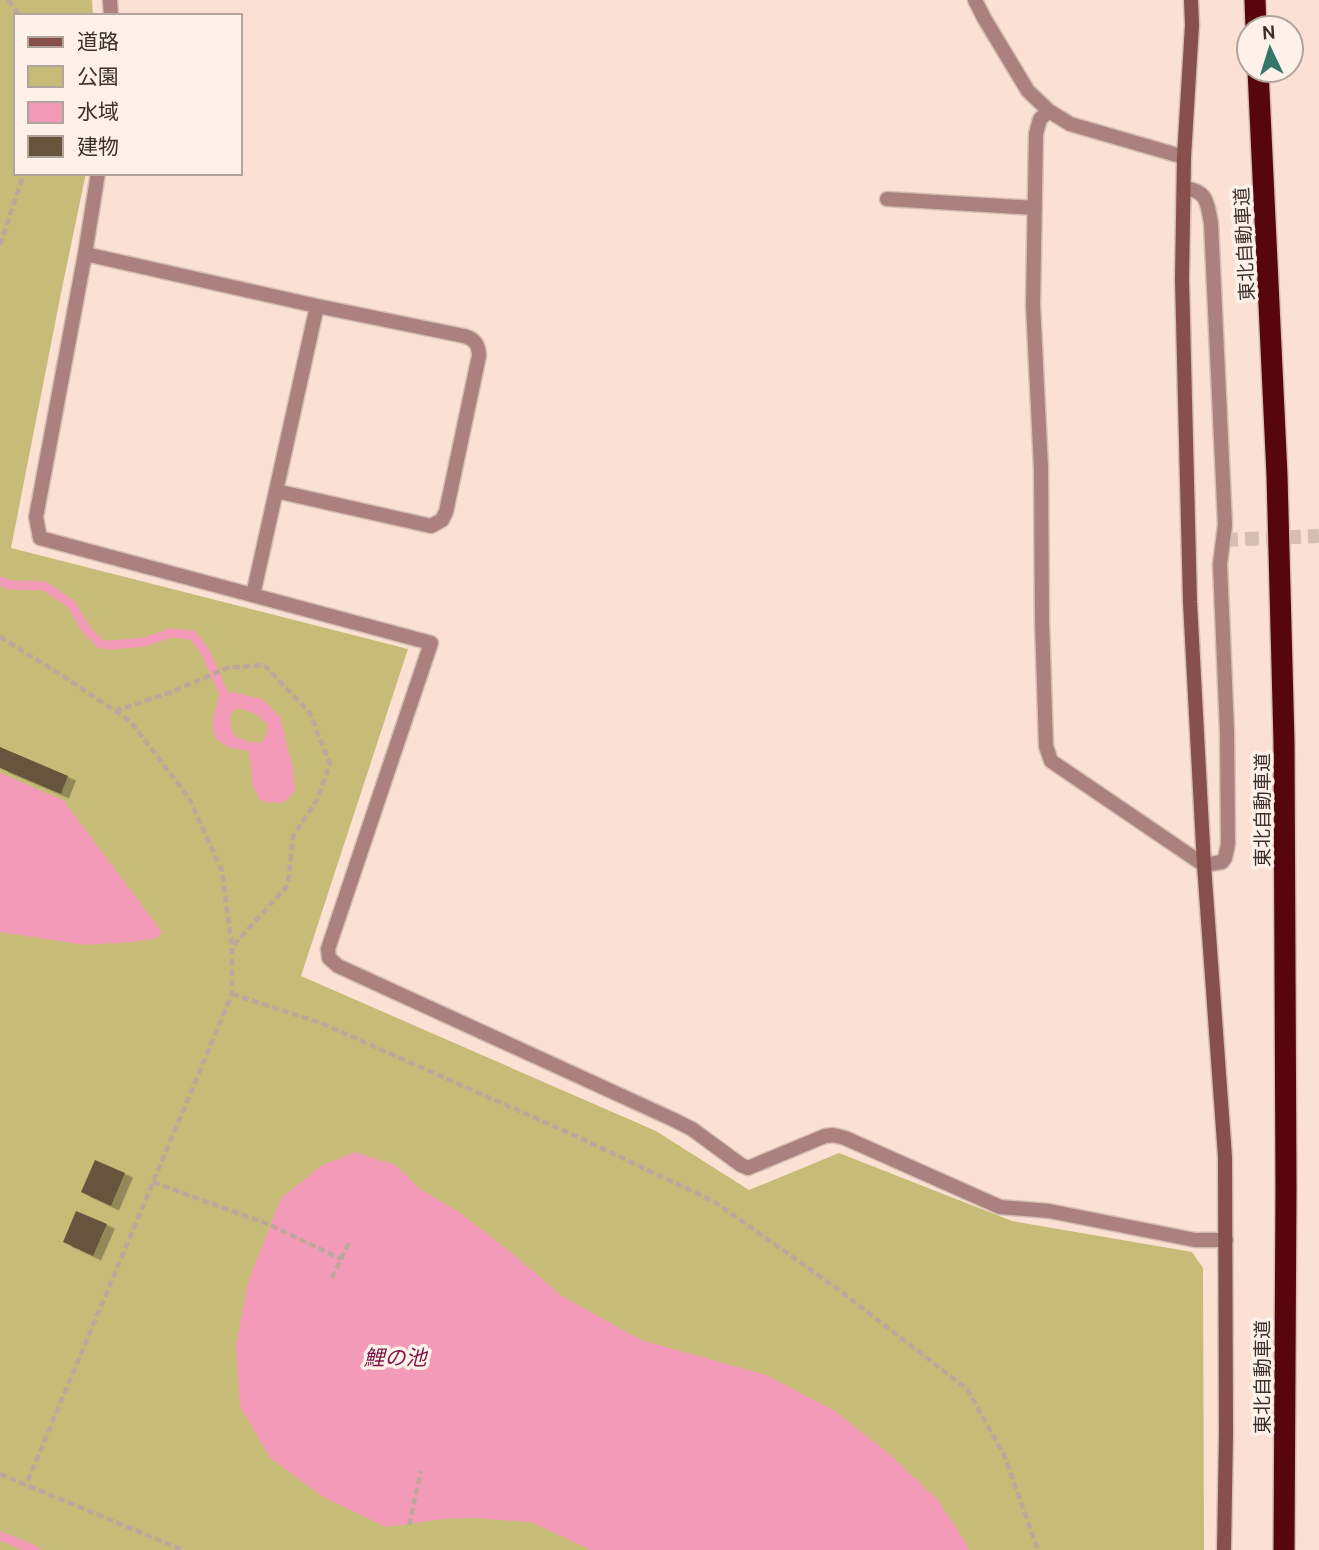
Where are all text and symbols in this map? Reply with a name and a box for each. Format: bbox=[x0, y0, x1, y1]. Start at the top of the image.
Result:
legend bbox=[14, 14, 242, 175]
north arrow bbox=[1235, 14, 1305, 84]
text: N bbox=[1261, 21, 1276, 44]
text: 道路 bbox=[77, 29, 119, 54]
text: 公園 bbox=[77, 64, 119, 89]
text: 水域 bbox=[77, 99, 119, 124]
text: 建物 bbox=[77, 134, 119, 159]
street label: 東北自動車道 bbox=[1230, 186, 1259, 302]
street label: 東北自動車道 bbox=[1251, 753, 1274, 867]
street label: 東北自動車道 bbox=[1251, 1320, 1274, 1434]
water label: 鯉の池 bbox=[364, 1345, 428, 1370]

